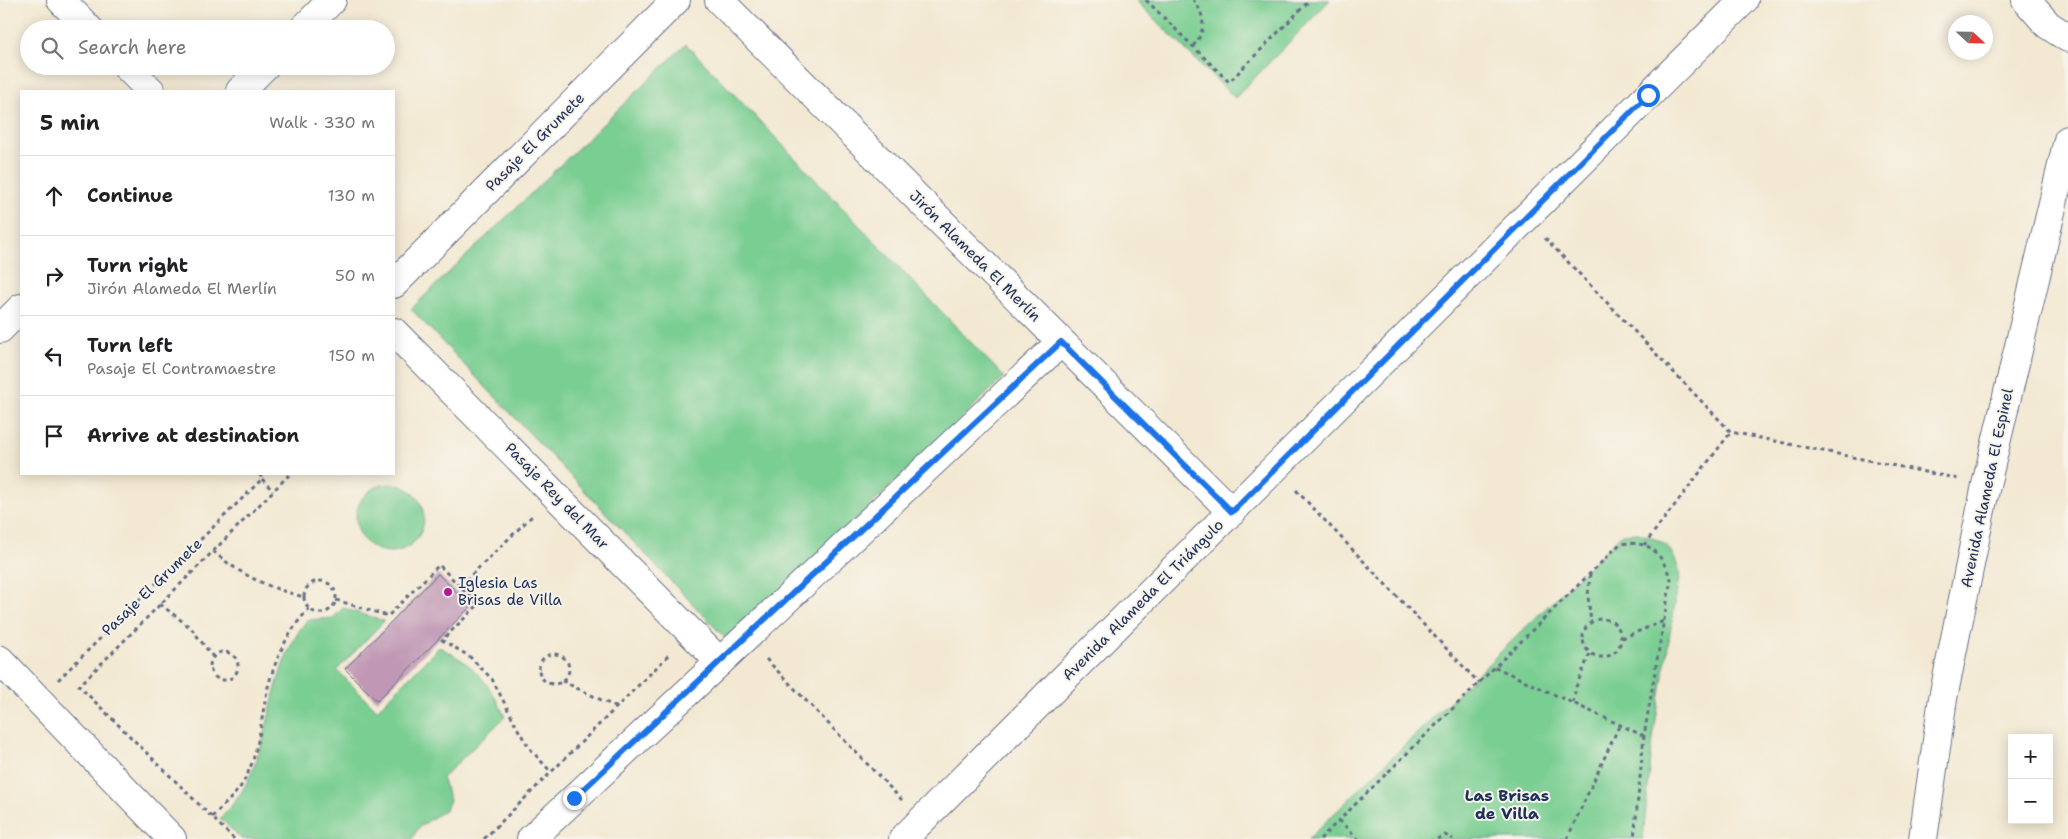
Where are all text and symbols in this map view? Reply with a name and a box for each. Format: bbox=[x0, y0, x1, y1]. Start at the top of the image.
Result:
north arrow bbox=[1948, 15, 1993, 60]
search box bbox=[20, 20, 395, 75]
icon: search bbox=[38, 34, 66, 62]
text: Search here bbox=[78, 35, 187, 60]
route start bbox=[1637, 84, 1660, 107]
street label: Pasaje El Grumete bbox=[481, 88, 589, 196]
text: 5 min bbox=[40, 109, 100, 137]
text: Walk · 330 m bbox=[269, 112, 375, 133]
icon: ahead bbox=[40, 182, 68, 210]
text: Continue bbox=[87, 183, 173, 208]
text: 130 m bbox=[328, 185, 375, 206]
street label: Jirón Alameda El Merlín bbox=[905, 186, 1045, 326]
text: Turn right bbox=[87, 253, 188, 278]
icon: right bbox=[40, 262, 68, 290]
text: 50 m bbox=[335, 265, 375, 286]
text: Jirón Alameda El Merlín bbox=[87, 278, 277, 299]
text: Turn left bbox=[87, 333, 173, 358]
icon: left bbox=[40, 342, 68, 370]
text: 150 m bbox=[328, 345, 375, 366]
text: Pasaje El Contramaestre bbox=[87, 358, 276, 379]
street label: Avenida Alameda El Espinel bbox=[1956, 386, 2018, 589]
icon: arrive bbox=[40, 422, 68, 450]
text: Arrive at destination bbox=[87, 423, 299, 448]
street label: Pasaje Rey del Mar bbox=[501, 438, 613, 554]
street label: Avenida Alameda El Triángulo bbox=[1058, 515, 1228, 685]
street label: Pasaje El Grumete bbox=[97, 534, 207, 640]
place label: Iglesia Las Brisas de Villa bbox=[458, 573, 563, 610]
marker: Iglesia Las Brisas de Villa bbox=[442, 586, 454, 598]
map controls bbox=[2008, 734, 2053, 824]
button: + bbox=[2008, 734, 2053, 779]
button: − bbox=[2008, 779, 2053, 824]
district label: Las Brisas de Villa bbox=[1465, 785, 1549, 824]
route end bbox=[563, 787, 586, 810]

